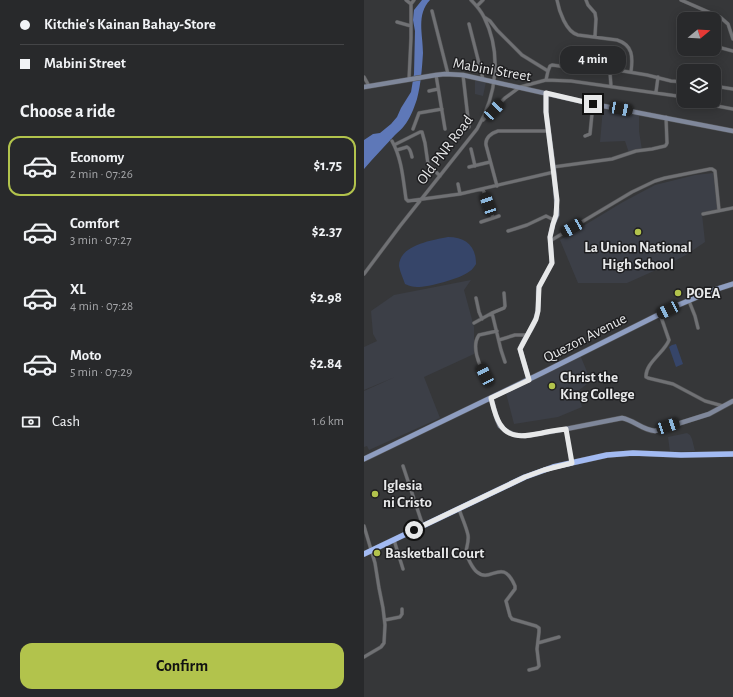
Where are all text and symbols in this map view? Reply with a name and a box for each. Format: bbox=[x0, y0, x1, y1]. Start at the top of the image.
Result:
north arrow bbox=[677, 12, 721, 56]
map controls bbox=[677, 12, 721, 108]
text: Kitchie's Kainan Bahay-Store bbox=[44, 17, 216, 32]
callout: 4 min bbox=[560, 46, 626, 74]
text: 4 min bbox=[578, 53, 608, 66]
text: Mabini Street bbox=[44, 56, 126, 71]
street label: Mabini Street bbox=[452, 56, 532, 84]
button: layers bbox=[677, 64, 721, 108]
route end bbox=[584, 95, 602, 113]
car bbox=[481, 97, 507, 123]
car bbox=[608, 101, 634, 117]
text: Choose a ride bbox=[20, 103, 115, 121]
street label: Old PNR Road bbox=[414, 112, 476, 187]
icon: car bbox=[22, 148, 58, 184]
text: Economy bbox=[70, 150, 124, 165]
text: $1.75 bbox=[313, 158, 342, 173]
text: 2 min · 07:26 bbox=[70, 168, 133, 181]
car bbox=[478, 191, 498, 217]
icon: car bbox=[22, 214, 58, 250]
text: Comfort bbox=[70, 216, 119, 231]
car bbox=[559, 217, 585, 239]
text: $2.37 bbox=[312, 224, 342, 239]
marker: La Union National High School bbox=[633, 227, 643, 237]
text: 3 min · 07:27 bbox=[70, 234, 132, 247]
place label: La Union National High School bbox=[584, 240, 692, 272]
icon: car bbox=[22, 280, 58, 316]
text: XL bbox=[70, 282, 86, 297]
place label: POEA bbox=[686, 286, 721, 301]
marker: POEA bbox=[673, 288, 683, 298]
text: $2.98 bbox=[310, 290, 342, 305]
car bbox=[655, 299, 681, 321]
text: 4 min · 07:28 bbox=[70, 300, 133, 313]
street label: Quezon Avenue bbox=[541, 311, 629, 365]
icon: car bbox=[22, 346, 58, 382]
text: Moto bbox=[70, 348, 102, 363]
text: $2.84 bbox=[310, 356, 342, 371]
car bbox=[474, 362, 496, 388]
text: 5 min · 07:29 bbox=[70, 366, 132, 379]
place label: Christ the King College bbox=[560, 370, 635, 402]
marker: Christ the King College bbox=[547, 381, 557, 391]
icon: cash bbox=[20, 411, 42, 433]
text: Cash bbox=[52, 414, 80, 429]
text: 1.6 km bbox=[312, 415, 344, 428]
car bbox=[655, 417, 681, 435]
place label: Iglesia ni Cristo bbox=[383, 478, 432, 510]
marker: Iglesia ni Cristo bbox=[370, 489, 380, 499]
route start bbox=[405, 521, 423, 539]
place label: Basketball Court bbox=[385, 546, 484, 561]
marker: Basketball Court bbox=[372, 548, 382, 558]
button: Confirm bbox=[20, 643, 344, 689]

